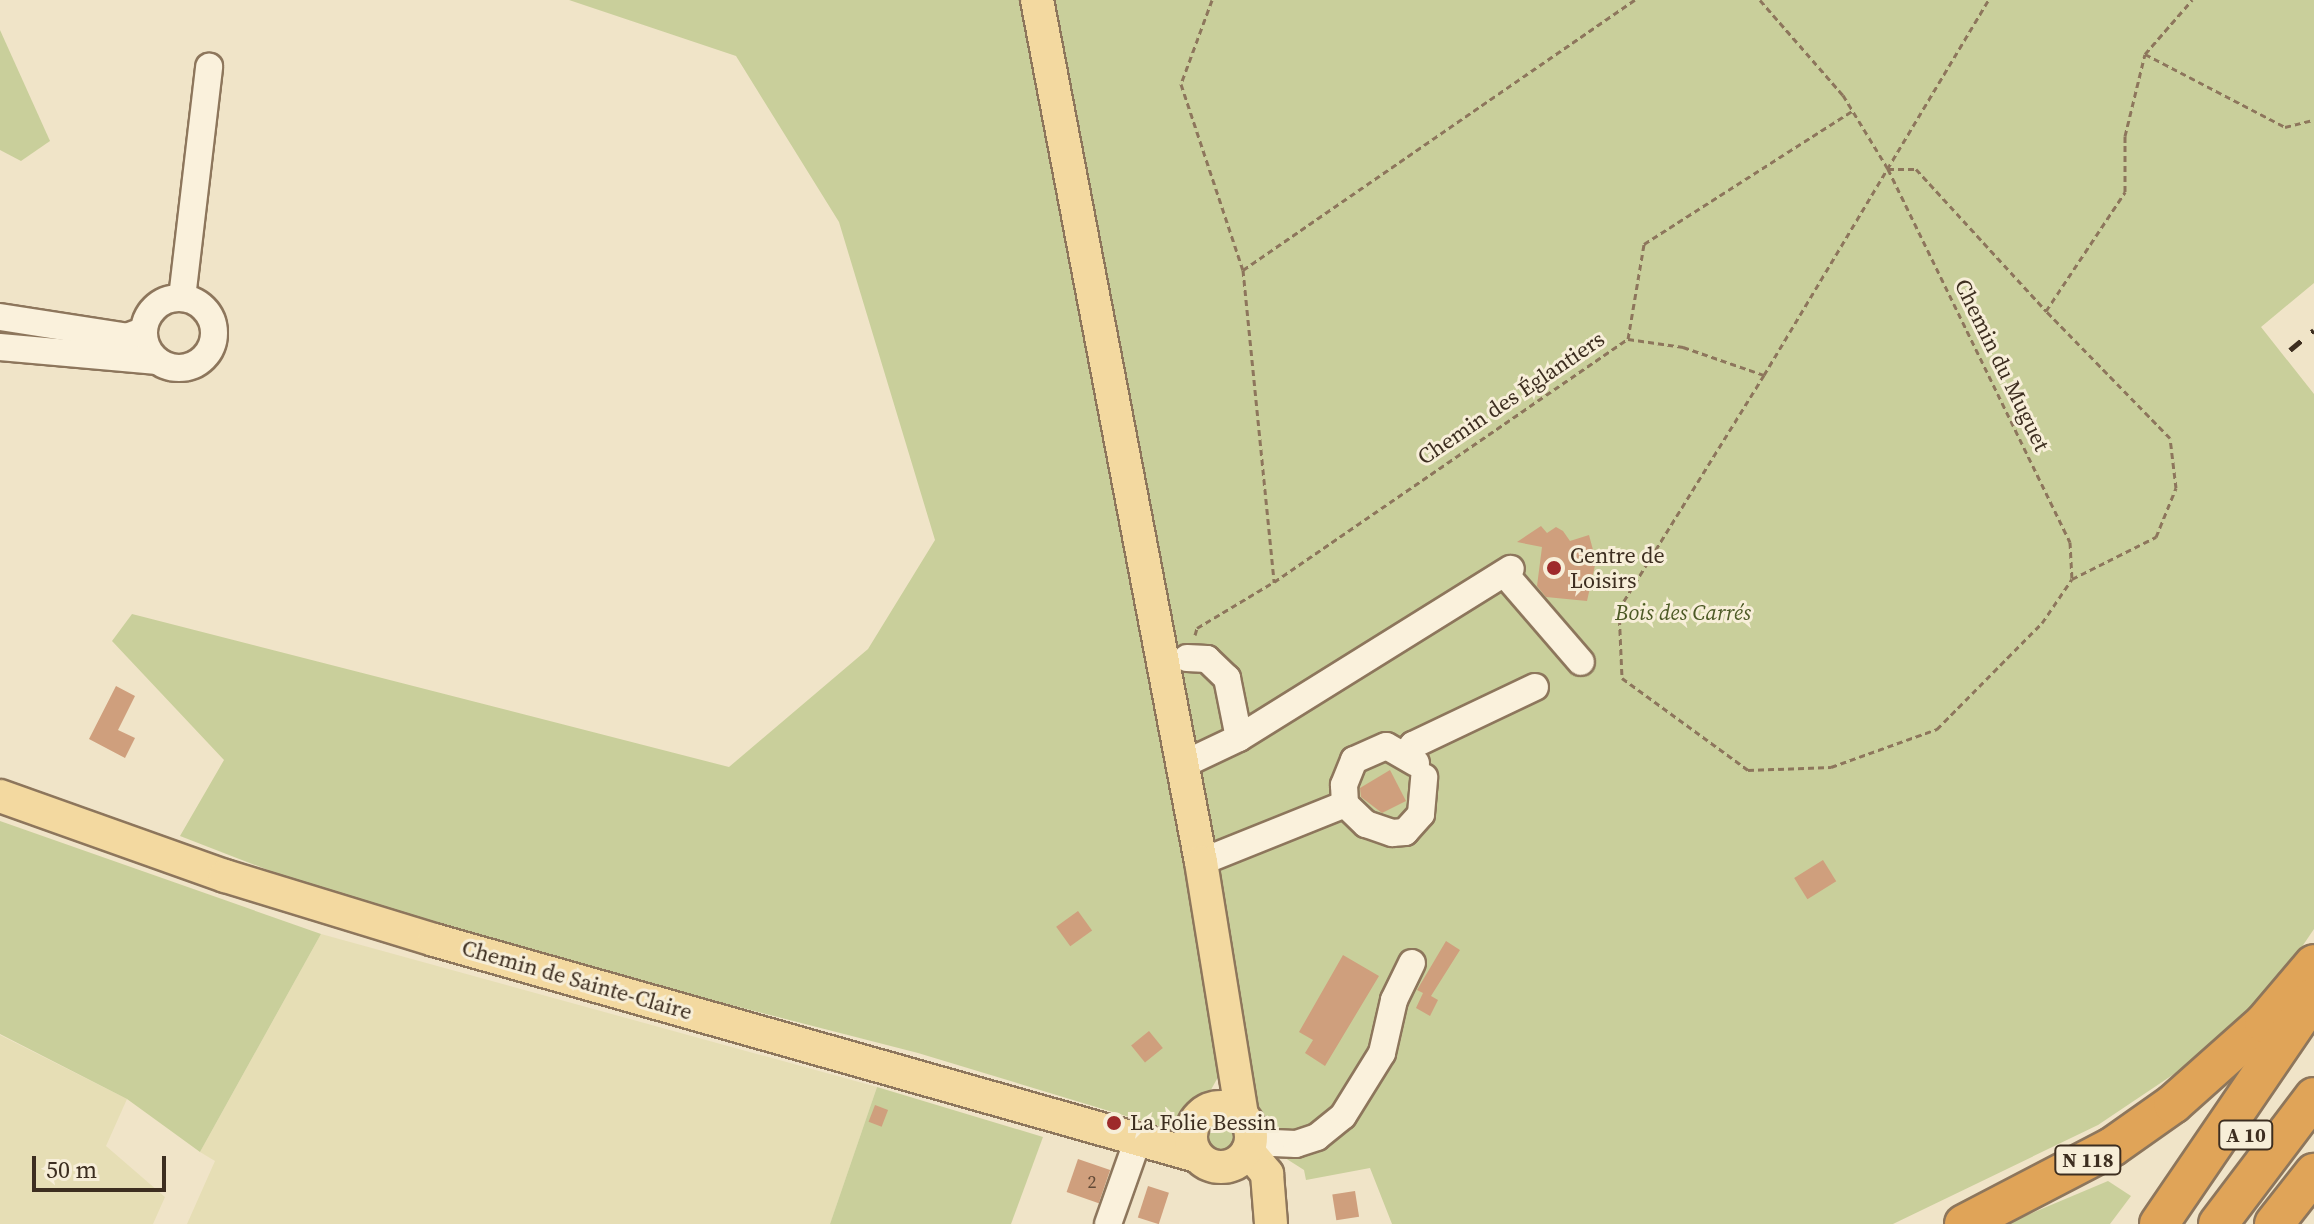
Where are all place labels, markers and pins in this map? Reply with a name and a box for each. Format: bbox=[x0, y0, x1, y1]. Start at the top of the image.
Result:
place label: Centre de Loisirs bbox=[1570, 542, 1665, 594]
marker: Centre de Loisirs bbox=[1545, 559, 1563, 577]
place label: La Folie Bessin bbox=[1130, 1110, 1277, 1136]
marker: La Folie Bessin bbox=[1105, 1114, 1123, 1132]

